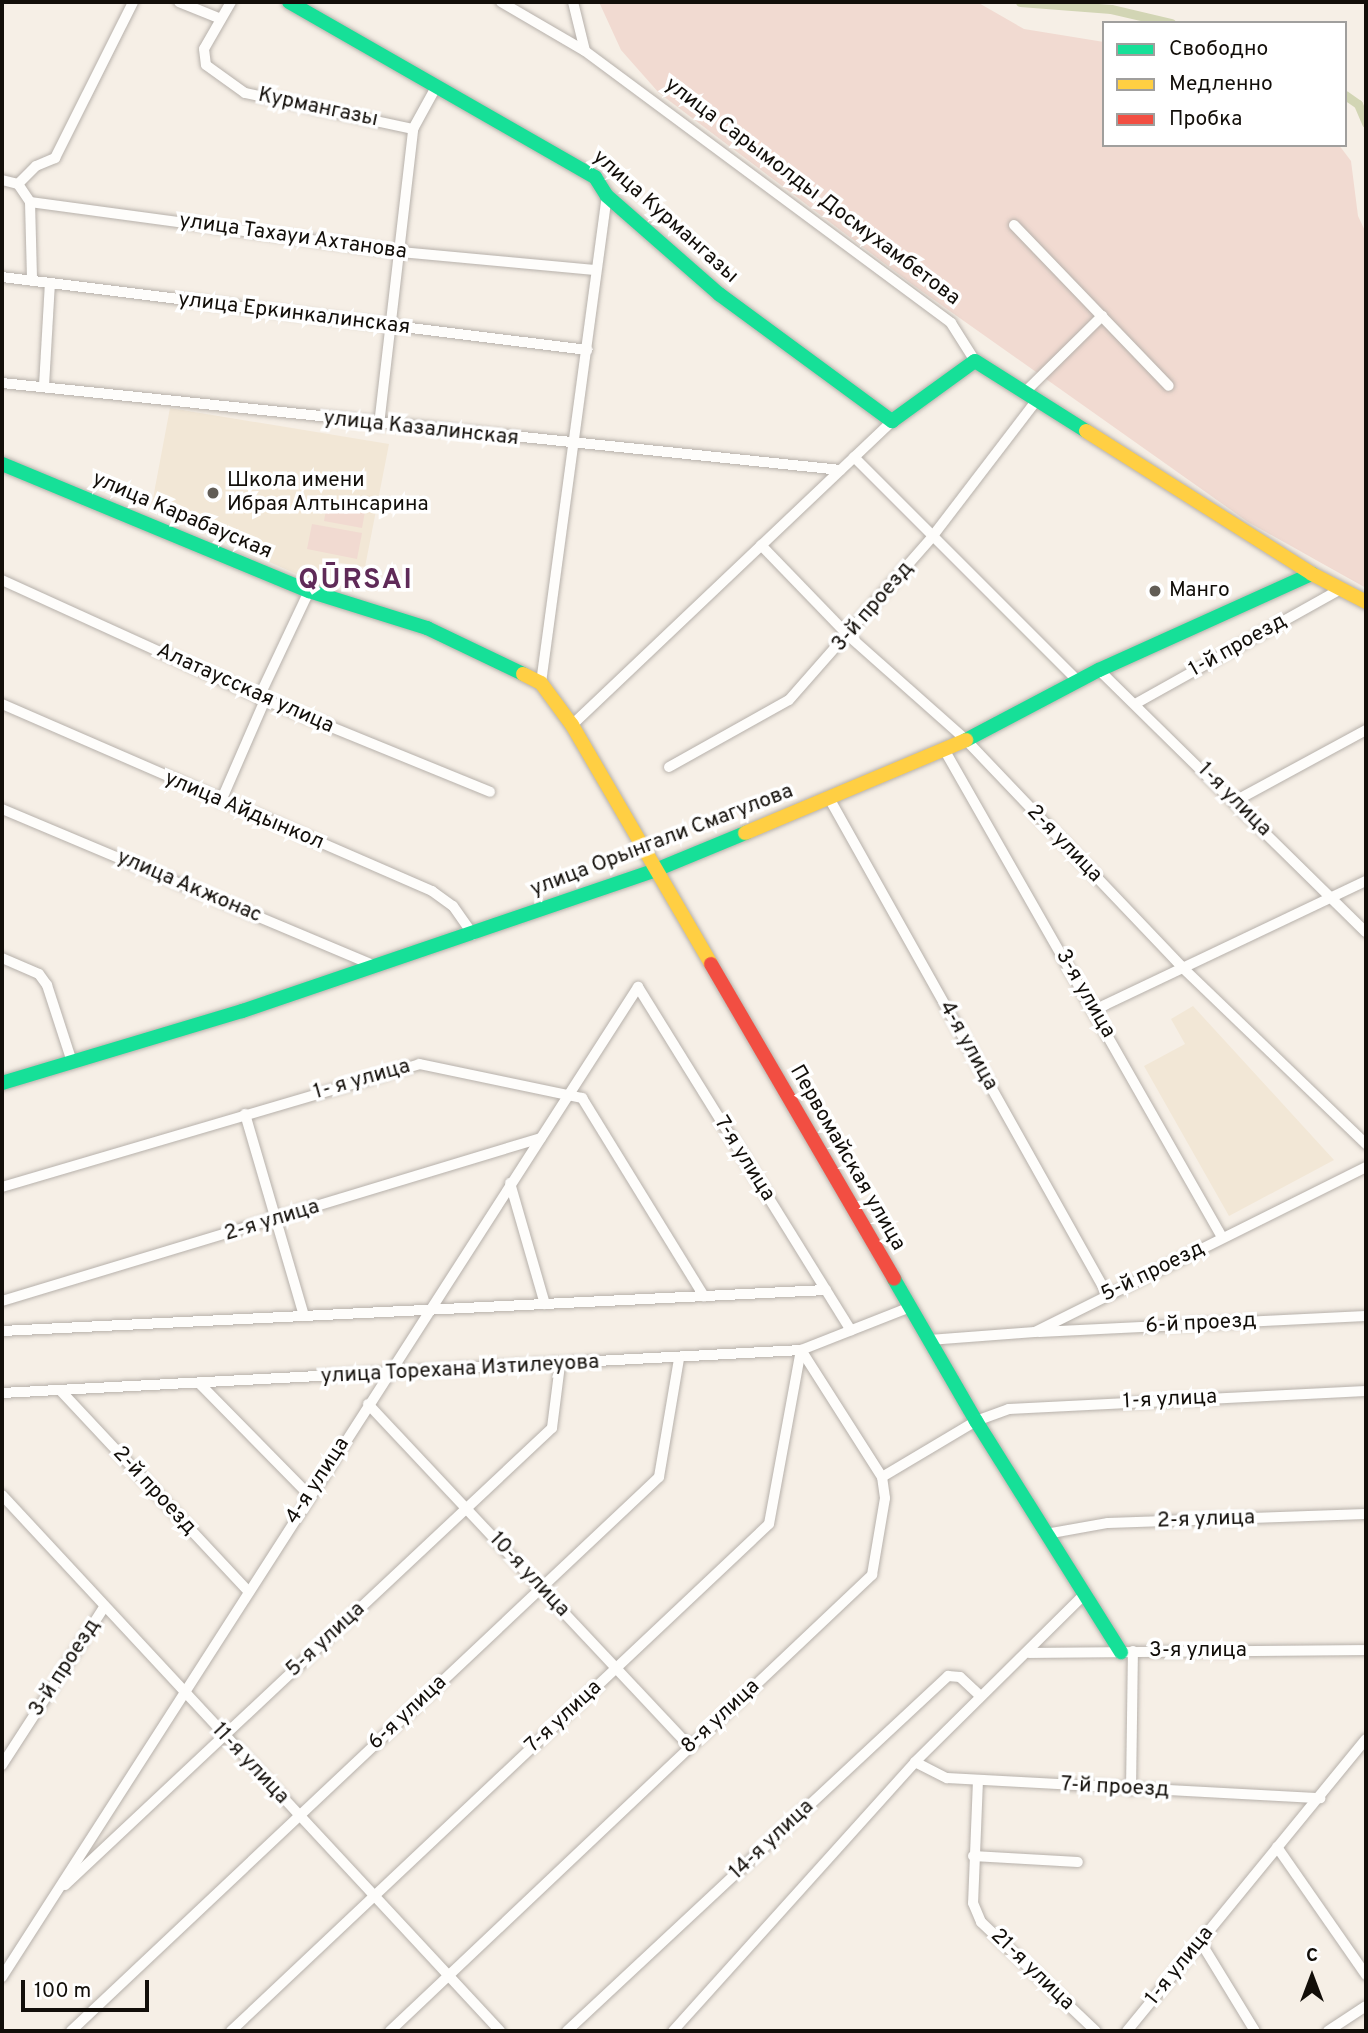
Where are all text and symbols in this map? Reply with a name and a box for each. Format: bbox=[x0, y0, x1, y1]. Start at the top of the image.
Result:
legend bbox=[1102, 21, 1347, 147]
text: Свободно bbox=[1169, 36, 1268, 63]
text: Медленно bbox=[1169, 71, 1273, 98]
street label: улица Сарымолды Досмухамбетова bbox=[659, 73, 965, 311]
street label: Курмангазы bbox=[256, 83, 380, 133]
text: Пробка bbox=[1169, 106, 1242, 133]
street label: улица Курмангазы bbox=[587, 145, 743, 289]
street label: улица Тахауи Ахтанова bbox=[177, 208, 409, 266]
street label: улица Еркинкалинская bbox=[177, 287, 411, 341]
street label: улица Казалинская bbox=[322, 406, 520, 452]
street label: улица Карабауская bbox=[88, 467, 276, 565]
place label: Школа имени Ибрая Алтынсарина bbox=[227, 468, 429, 518]
marker: Школа имени Ибрая Алтынсарина bbox=[205, 485, 221, 501]
street label: 3-й проезд bbox=[827, 557, 919, 657]
district label: QŪRSAI bbox=[299, 564, 413, 598]
place label: Манго bbox=[1169, 578, 1230, 604]
marker: Манго bbox=[1147, 583, 1163, 599]
street label: 1-й проезд bbox=[1185, 609, 1291, 683]
street label: Алатаусская улица bbox=[152, 639, 338, 739]
street label: 1-я улица bbox=[1192, 758, 1276, 842]
street label: улица Айдынкол bbox=[160, 766, 328, 856]
street label: улица Орынгали Смагулова bbox=[527, 779, 797, 903]
street label: 2-я улица bbox=[1021, 800, 1107, 888]
street label: улица Акжонас bbox=[112, 845, 266, 929]
street label: 3-я улица bbox=[1050, 945, 1120, 1043]
street label: 4-я улица bbox=[933, 997, 1003, 1095]
street label: 1- я улица bbox=[311, 1054, 413, 1106]
street label: Первомайская улица bbox=[784, 1061, 910, 1255]
street label: 7-я улица bbox=[708, 1112, 780, 1206]
street label: 2-я улица bbox=[221, 1195, 323, 1247]
street label: 5-й проезд bbox=[1097, 1236, 1209, 1308]
street label: 6-й проезд bbox=[1145, 1309, 1257, 1339]
street label: улица Торехана Изтилеуова bbox=[320, 1350, 600, 1390]
street label: 1-я улица bbox=[1122, 1385, 1218, 1415]
street label: 4-я улица bbox=[281, 1433, 355, 1529]
street label: 2-й проезд bbox=[107, 1442, 201, 1540]
street label: 2-я улица bbox=[1157, 1506, 1255, 1534]
street label: 10-я улица bbox=[483, 1527, 575, 1623]
street label: 5-я улица bbox=[281, 1597, 371, 1683]
street label: 3-й проезд bbox=[24, 1615, 106, 1721]
street label: 3-я улица bbox=[1149, 1638, 1247, 1664]
street label: 6-я улица bbox=[364, 1670, 452, 1756]
street label: 8-я улица bbox=[677, 1674, 765, 1760]
street label: 7-я улица bbox=[521, 1675, 607, 1759]
street label: 11-я улица bbox=[206, 1718, 294, 1810]
street label: 7-й проезд bbox=[1060, 1773, 1170, 1803]
street label: 14-я улица bbox=[725, 1795, 819, 1885]
street label: 1-я улица bbox=[1141, 1922, 1219, 2010]
street label: 21-я улица bbox=[985, 1924, 1079, 2016]
north arrow bbox=[1277, 1942, 1347, 2012]
text: С bbox=[1306, 1944, 1318, 1968]
scale bar bbox=[24, 1966, 152, 2010]
text: 100 m bbox=[34, 1978, 91, 2005]

